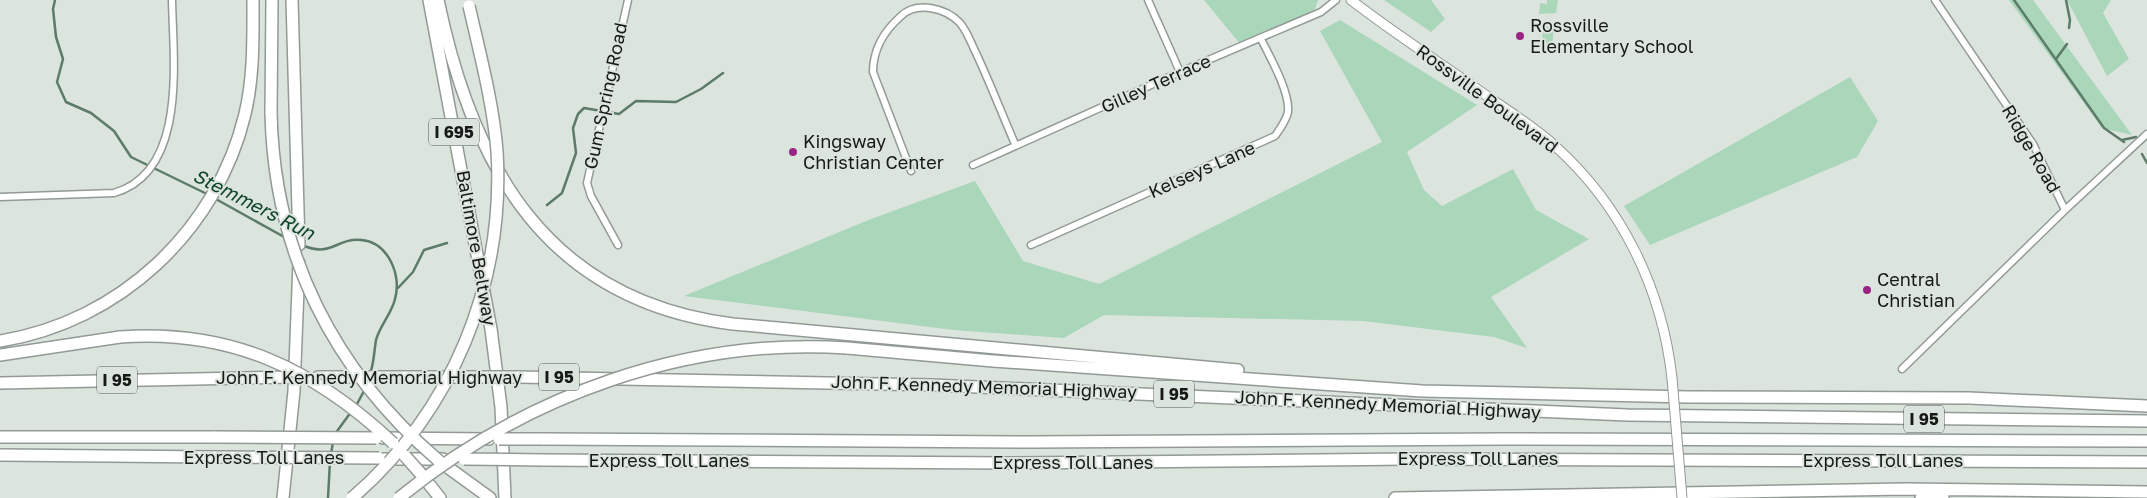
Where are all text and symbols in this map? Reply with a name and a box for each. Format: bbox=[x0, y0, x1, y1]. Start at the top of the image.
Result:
place label: Rossville Elementary School bbox=[1530, 14, 1694, 57]
street label: Gum Spring Road bbox=[579, 21, 631, 171]
marker: Rossville Elementary School bbox=[1514, 30, 1526, 42]
street label: Rossville Boulevard bbox=[1412, 39, 1563, 157]
street label: Gilley Terrace bbox=[1097, 49, 1214, 117]
street label: Ridge Road bbox=[1998, 100, 2066, 197]
road number: I 695 bbox=[429, 118, 479, 146]
place label: Kingsway Christian Center bbox=[803, 130, 944, 173]
street label: Kelseys Lane bbox=[1145, 136, 1258, 202]
marker: Kingsway Christian Center bbox=[787, 146, 799, 158]
water label: Stemmers Run bbox=[190, 163, 320, 245]
street label: Baltimore Beltway bbox=[452, 168, 501, 327]
place label: Central Christian bbox=[1877, 268, 1955, 311]
marker: Central Christian bbox=[1861, 284, 1873, 296]
road number: I 95 bbox=[539, 364, 579, 391]
road number: I 95 bbox=[97, 366, 137, 394]
street label: John F. Kennedy Memorial Highway bbox=[216, 366, 522, 388]
street label: John F. Kennedy Memorial Highway bbox=[831, 370, 1137, 402]
road number: I 95 bbox=[1154, 380, 1194, 408]
street label: John F. Kennedy Memorial Highway bbox=[1235, 385, 1541, 423]
road number: I 95 bbox=[1904, 406, 1944, 432]
street label: Express Toll Lanes bbox=[184, 446, 344, 468]
street label: Express Toll Lanes bbox=[1398, 447, 1558, 469]
street label: Express Toll Lanes bbox=[589, 449, 749, 471]
street label: Express Toll Lanes bbox=[1803, 449, 1963, 471]
street label: Express Toll Lanes bbox=[993, 451, 1153, 473]

